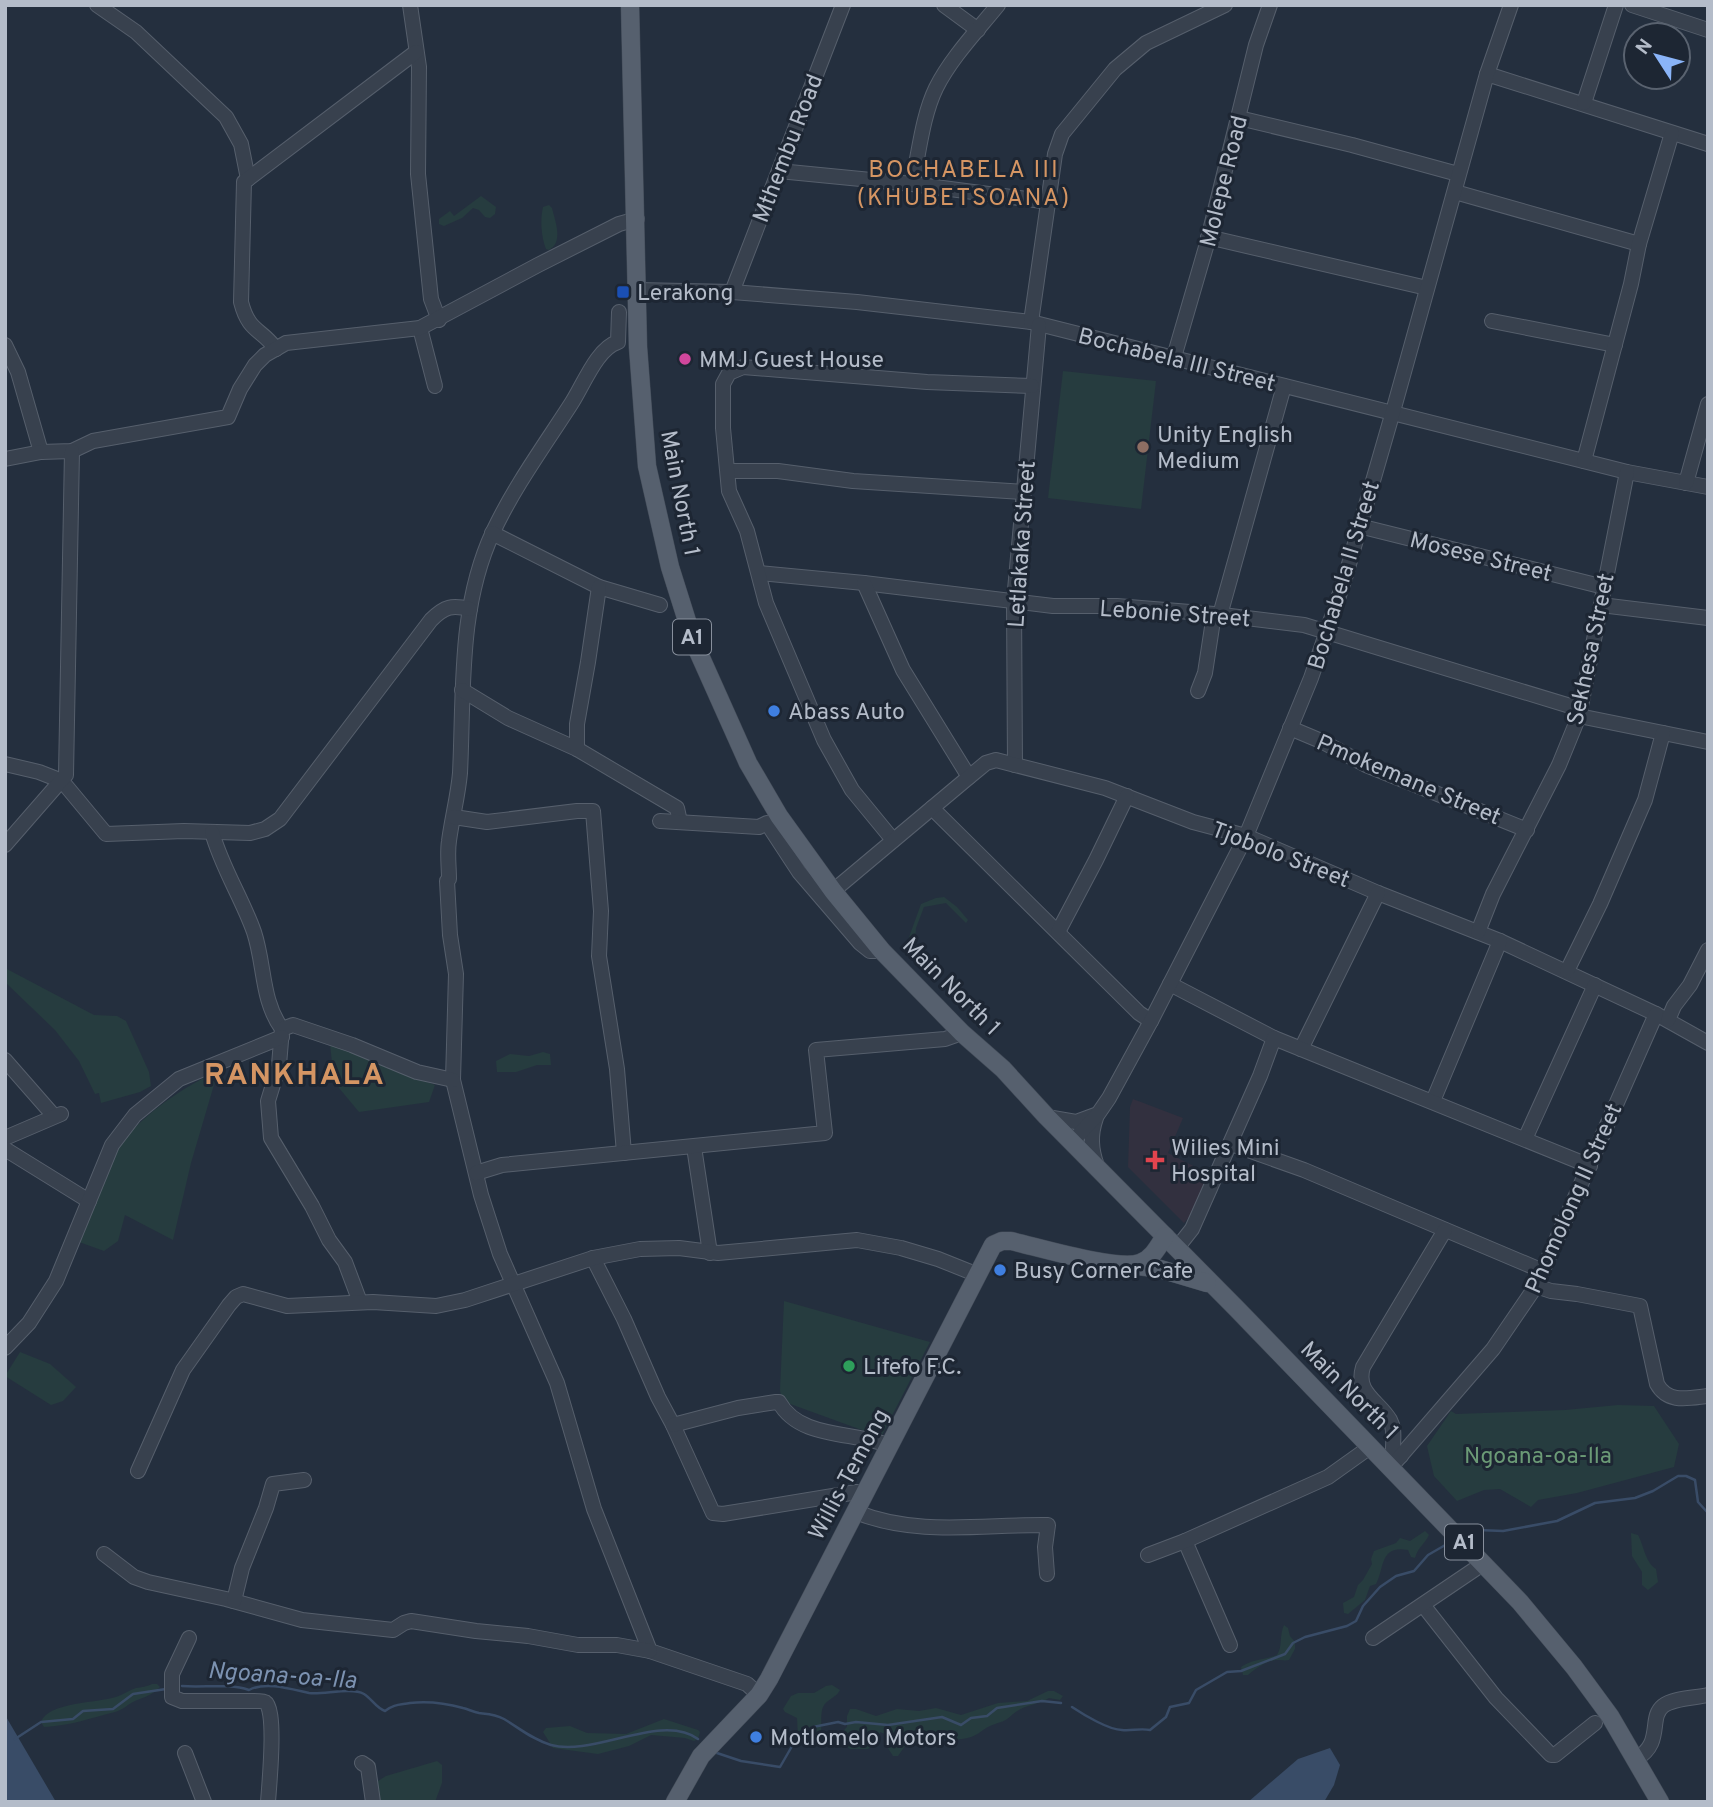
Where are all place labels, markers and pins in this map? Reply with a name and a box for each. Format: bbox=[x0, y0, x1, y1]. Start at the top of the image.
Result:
place label: Lerakong bbox=[637, 280, 734, 309]
marker: Lerakong bbox=[615, 284, 631, 300]
place label: MMJ Guest House bbox=[699, 347, 884, 376]
marker: MMJ Guest House bbox=[677, 351, 693, 367]
place label: Unity English Medium bbox=[1157, 422, 1293, 477]
marker: Unity English Medium bbox=[1135, 439, 1151, 455]
place label: Abass Auto bbox=[788, 699, 905, 728]
marker: Abass Auto bbox=[766, 703, 782, 719]
place label: Wilies Mini Hospital bbox=[1171, 1135, 1280, 1190]
marker: Wilies Mini Hospital bbox=[1145, 1150, 1165, 1170]
place label: Busy Corner Cafe bbox=[1014, 1258, 1193, 1287]
marker: Busy Corner Cafe bbox=[992, 1262, 1008, 1278]
place label: Lifefo F.C. bbox=[863, 1354, 961, 1383]
marker: Lifefo F.C. bbox=[841, 1358, 857, 1374]
place label: Motlomelo Motors bbox=[770, 1725, 956, 1754]
marker: Motlomelo Motors bbox=[748, 1729, 764, 1745]

